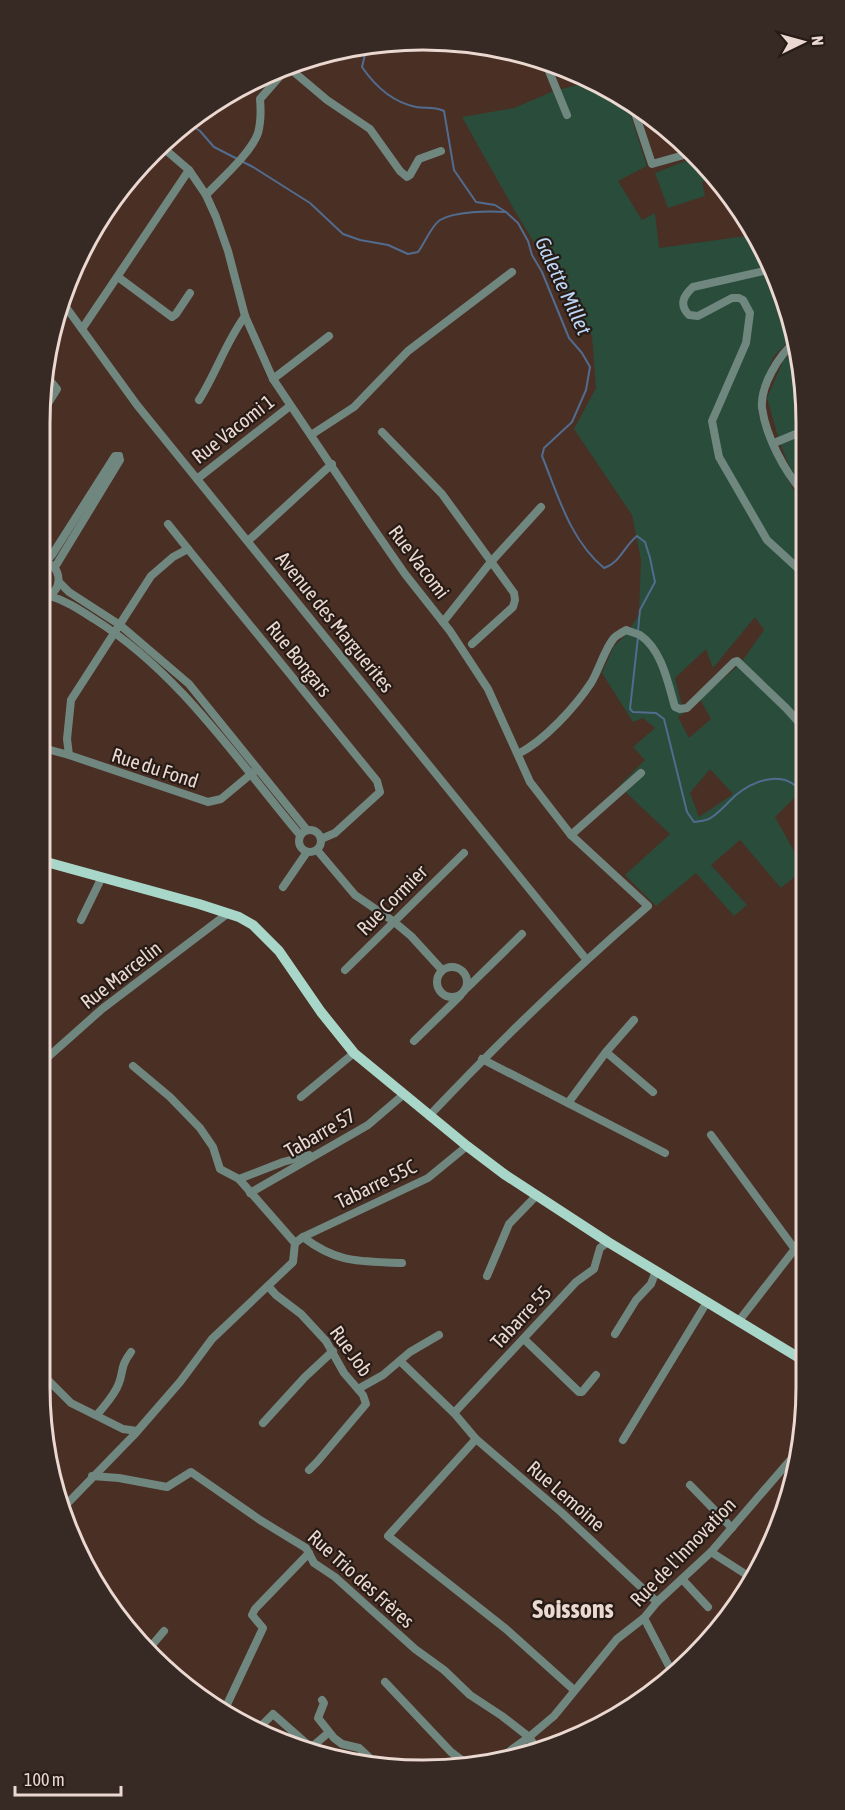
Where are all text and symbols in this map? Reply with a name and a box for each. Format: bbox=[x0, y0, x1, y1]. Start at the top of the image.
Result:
north arrow bbox=[773, 12, 833, 72]
text: N bbox=[809, 35, 827, 46]
water label: Galette Millet bbox=[531, 233, 597, 338]
street label: Rue Vacomi 1 bbox=[187, 389, 278, 468]
street label: Rue Vacomi bbox=[384, 521, 454, 603]
street label: Avenue des Marguerites bbox=[272, 547, 399, 697]
street label: Rue Bongars bbox=[262, 616, 337, 701]
street label: Rue du Fond bbox=[109, 743, 201, 792]
street label: Rue Cormier bbox=[352, 859, 432, 940]
street label: Rue Marcelin bbox=[76, 936, 166, 1013]
street label: Tabarre 57 bbox=[280, 1103, 359, 1162]
street label: Tabarre 55C bbox=[332, 1154, 420, 1213]
street label: Tabarre 55 bbox=[486, 1280, 556, 1353]
street label: Rue Job bbox=[325, 1321, 377, 1380]
street label: Rue Lemoine bbox=[523, 1456, 610, 1536]
street label: Rue de l'Innovation bbox=[625, 1493, 740, 1611]
street label: Rue Trio des Frères bbox=[304, 1525, 419, 1632]
district label: Soissons bbox=[532, 1594, 614, 1624]
scale bar bbox=[15, 1759, 122, 1797]
text: 100 m bbox=[24, 1769, 65, 1790]

